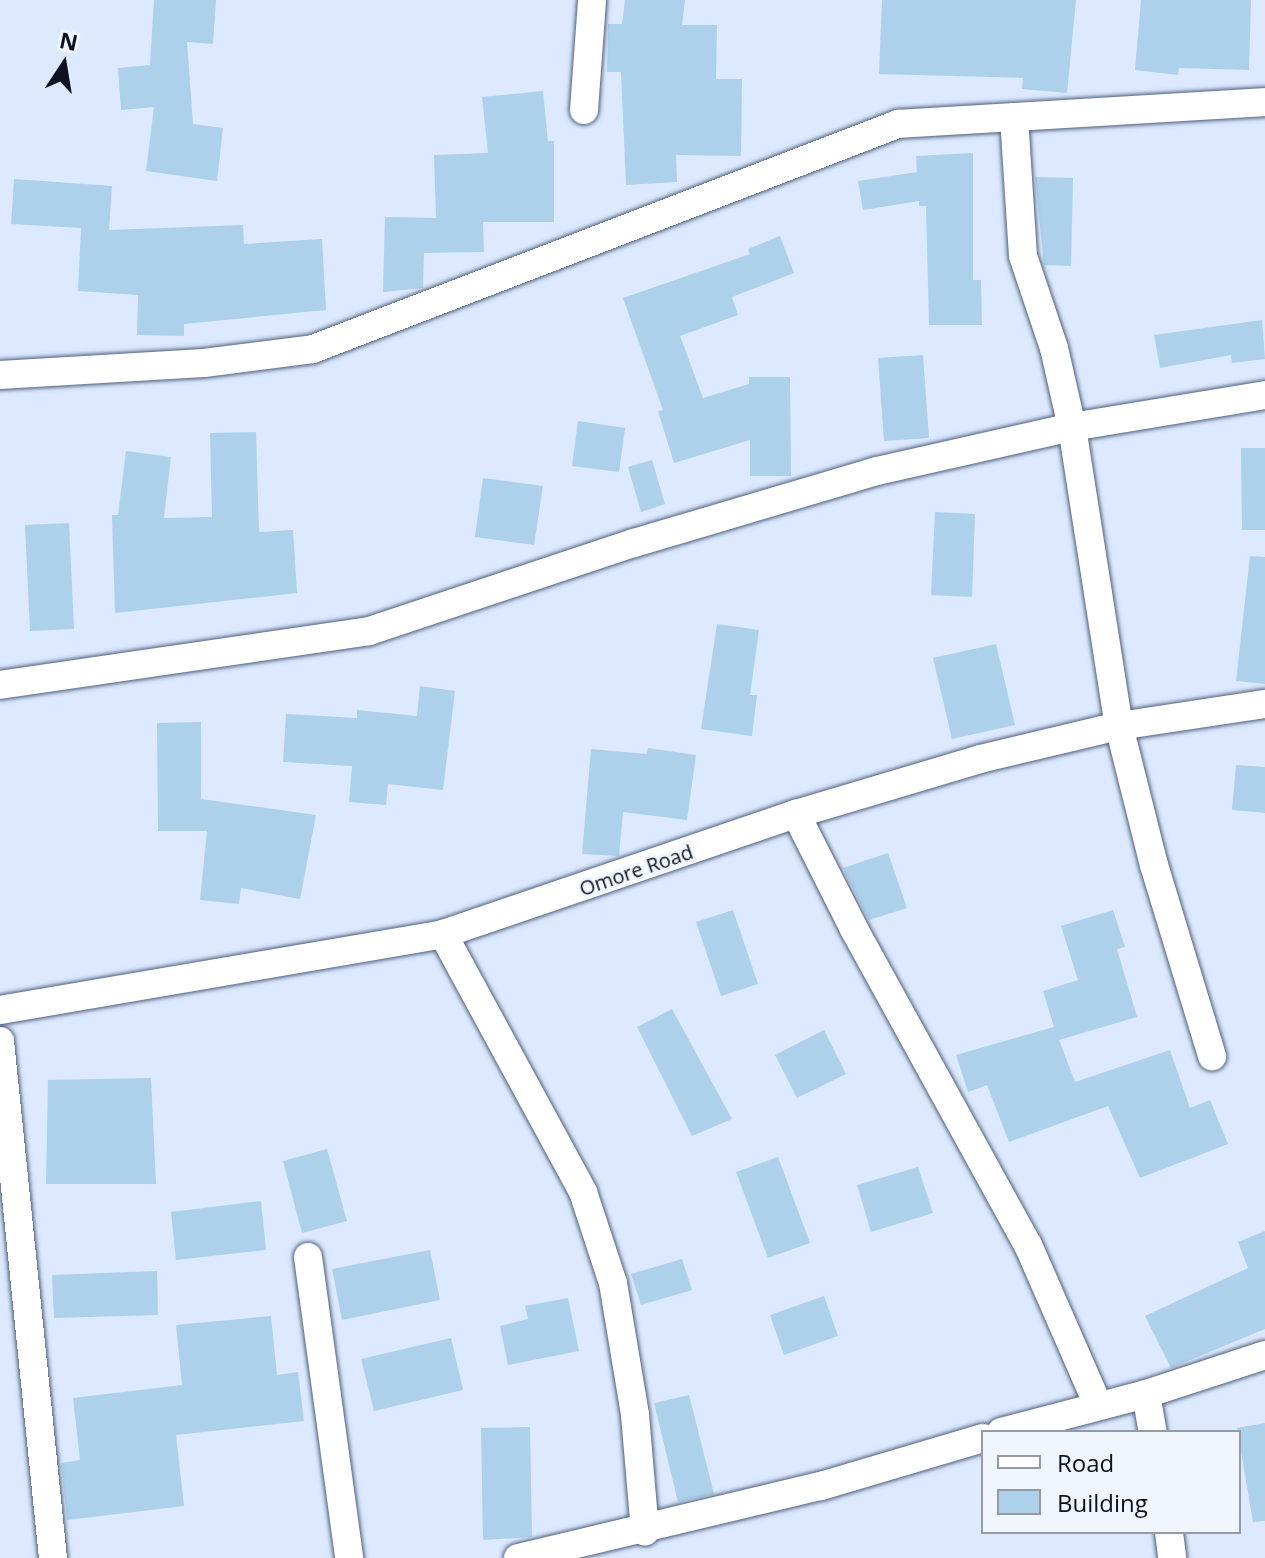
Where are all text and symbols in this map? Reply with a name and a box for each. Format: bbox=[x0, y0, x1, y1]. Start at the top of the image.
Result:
north arrow bbox=[24, 24, 104, 104]
text: N bbox=[57, 24, 81, 57]
street label: Omore Road bbox=[576, 839, 696, 901]
legend bbox=[981, 1430, 1241, 1534]
text: Road bbox=[1057, 1446, 1114, 1479]
text: Building bbox=[1057, 1486, 1148, 1519]

